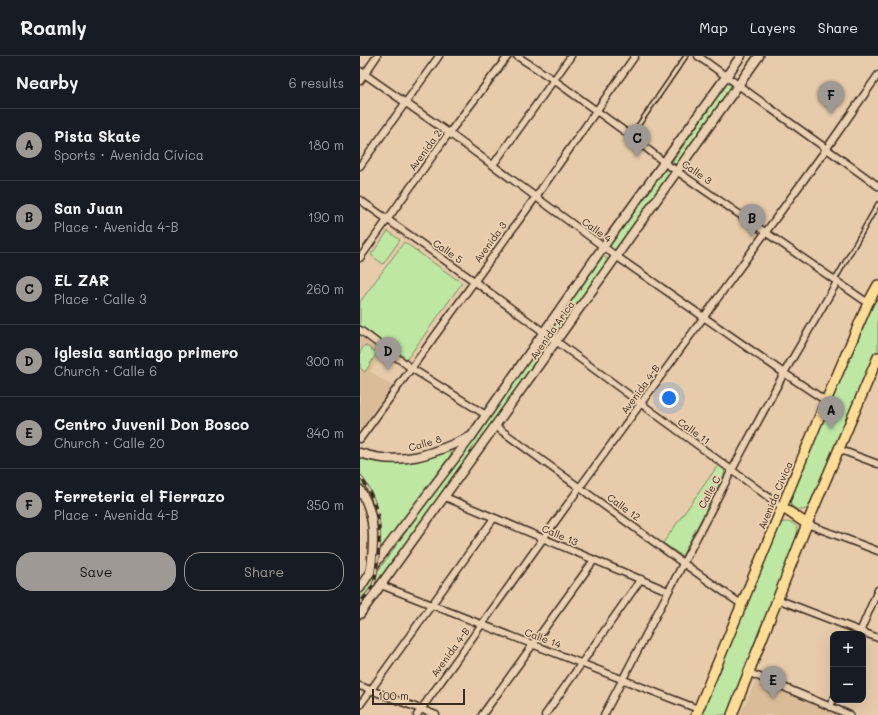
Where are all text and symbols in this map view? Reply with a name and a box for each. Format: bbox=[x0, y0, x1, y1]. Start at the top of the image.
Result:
text: Roamly bbox=[20, 15, 87, 40]
text: Map bbox=[699, 18, 728, 37]
text: Layers bbox=[750, 18, 796, 37]
text: Share bbox=[818, 18, 858, 37]
text: Nearby bbox=[16, 71, 78, 93]
text: 6 results bbox=[289, 74, 344, 91]
pin: F bbox=[818, 81, 844, 114]
pin: C bbox=[624, 124, 650, 157]
text: Pista Skate bbox=[54, 126, 140, 146]
street label: Avenida 2 bbox=[405, 127, 445, 173]
text: A bbox=[24, 136, 34, 153]
text: 180 m bbox=[308, 136, 344, 153]
text: Sports · Avenida Cívica bbox=[54, 146, 204, 163]
street label: Calle 3 bbox=[679, 157, 715, 187]
text: San Juan bbox=[54, 198, 123, 218]
pin: B bbox=[739, 204, 765, 237]
text: B bbox=[25, 208, 33, 225]
text: 190 m bbox=[308, 208, 344, 225]
street label: Calle 4 bbox=[579, 214, 615, 246]
text: Place · Avenida 4-B bbox=[54, 218, 178, 235]
street label: Avenida 3 bbox=[470, 219, 510, 265]
street label: Calle 5 bbox=[430, 236, 466, 266]
text: EL ZAR bbox=[54, 270, 109, 290]
text: C bbox=[24, 280, 34, 297]
text: 260 m bbox=[306, 280, 344, 297]
text: Place · Calle 3 bbox=[54, 290, 147, 307]
street label: Avenida Arica bbox=[527, 298, 577, 362]
pin: D bbox=[375, 337, 401, 370]
text: iglesia santiago primero bbox=[54, 342, 238, 362]
text: D bbox=[24, 352, 34, 369]
text: 300 m bbox=[306, 352, 344, 369]
street label: Avenida 4-B bbox=[617, 361, 663, 417]
text: Church · Calle 6 bbox=[54, 362, 157, 379]
your location bbox=[659, 388, 679, 408]
pin: A bbox=[818, 396, 844, 429]
text: Centro Juvenil Don Bosco bbox=[54, 414, 249, 434]
street label: Calle 11 bbox=[675, 415, 713, 447]
text: E bbox=[25, 424, 33, 441]
text: 340 m bbox=[306, 424, 344, 441]
street label: Calle 8 bbox=[407, 432, 443, 454]
text: Church · Calle 20 bbox=[54, 434, 165, 451]
street label: Avenida Cívica bbox=[754, 459, 796, 531]
street label: Calle C bbox=[695, 473, 723, 511]
text: Ferreteria el Fierrazo bbox=[54, 486, 225, 506]
street label: Calle 12 bbox=[605, 490, 643, 524]
text: F bbox=[25, 496, 33, 513]
text: 350 m bbox=[306, 496, 344, 513]
text: Place · Avenida 4-B bbox=[54, 506, 178, 523]
street label: Calle 13 bbox=[540, 521, 580, 549]
button: Save bbox=[16, 552, 176, 591]
button: Share bbox=[184, 552, 344, 591]
street label: Avenida 4-B bbox=[427, 624, 473, 680]
street label: Calle 14 bbox=[523, 625, 563, 651]
map controls bbox=[830, 631, 866, 703]
button: + bbox=[830, 631, 866, 667]
pin: E bbox=[760, 666, 786, 699]
button: − bbox=[830, 667, 866, 703]
scale bar bbox=[372, 687, 465, 706]
text: 100 m bbox=[378, 688, 409, 703]

